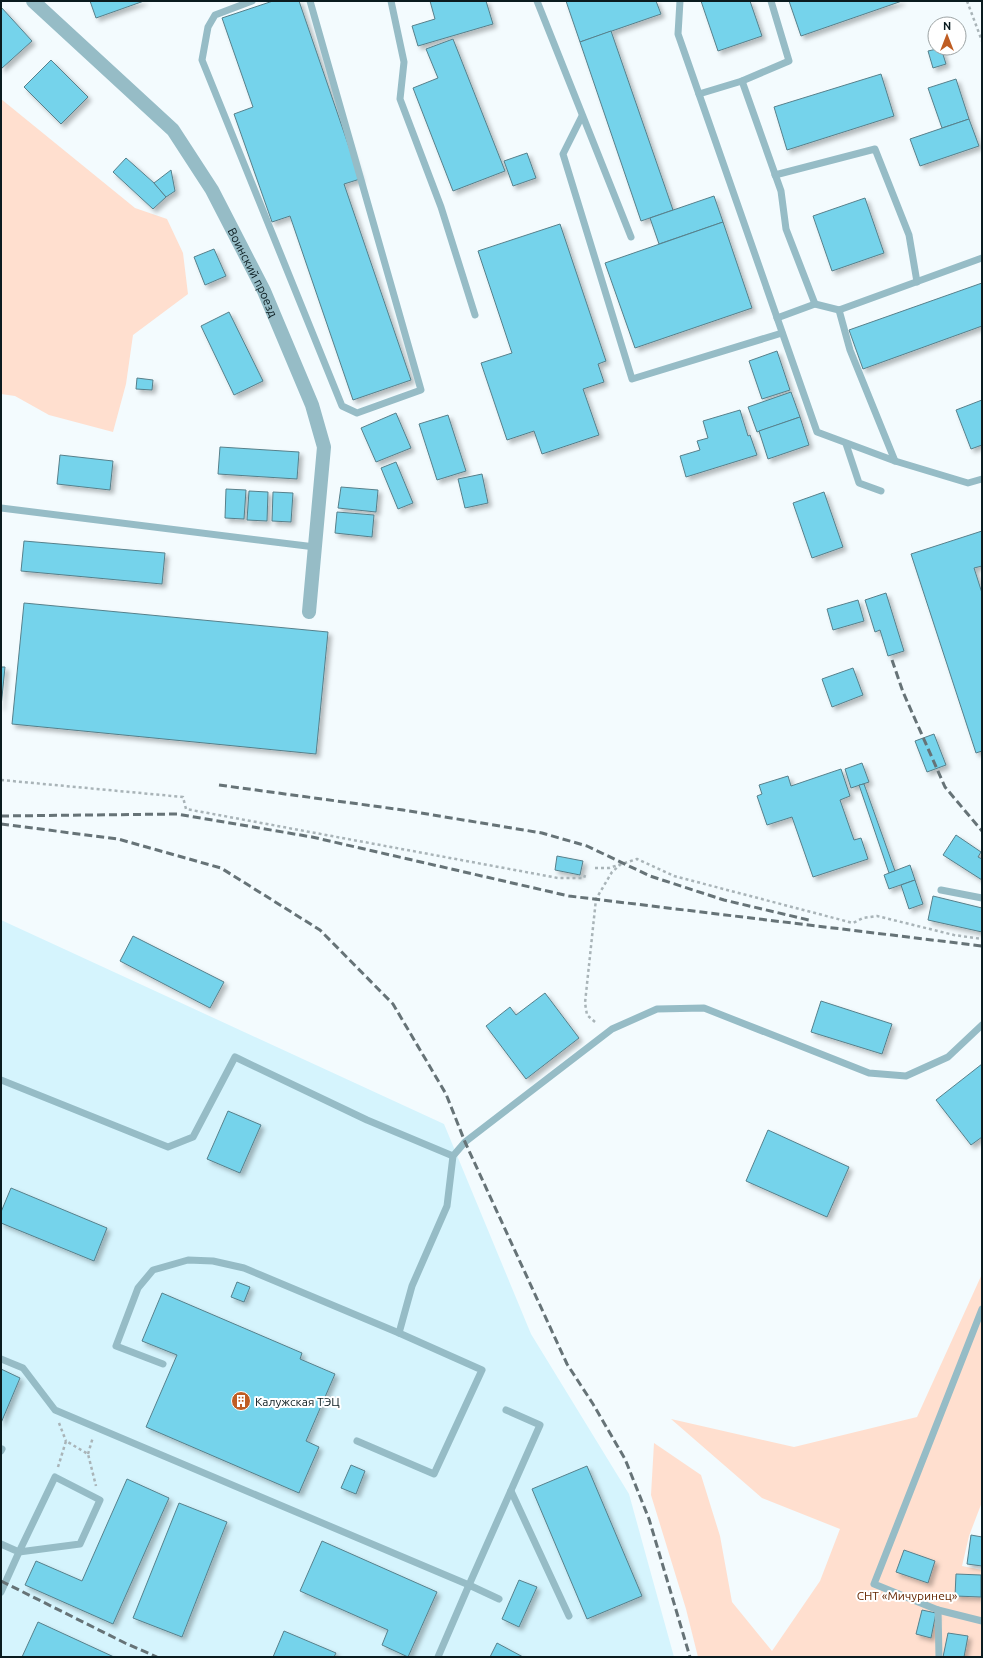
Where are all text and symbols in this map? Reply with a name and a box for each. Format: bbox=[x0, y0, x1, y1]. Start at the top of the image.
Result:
north arrow bbox=[927, 16, 967, 56]
text: N bbox=[943, 20, 951, 32]
street label: Воинский проезд bbox=[226, 225, 281, 319]
building icon: Калужская ТЭЦ bbox=[230, 1390, 252, 1412]
place label: Калужская ТЭЦ bbox=[255, 1395, 340, 1408]
park label: СНТ «Мичуринец» bbox=[857, 1589, 958, 1602]

